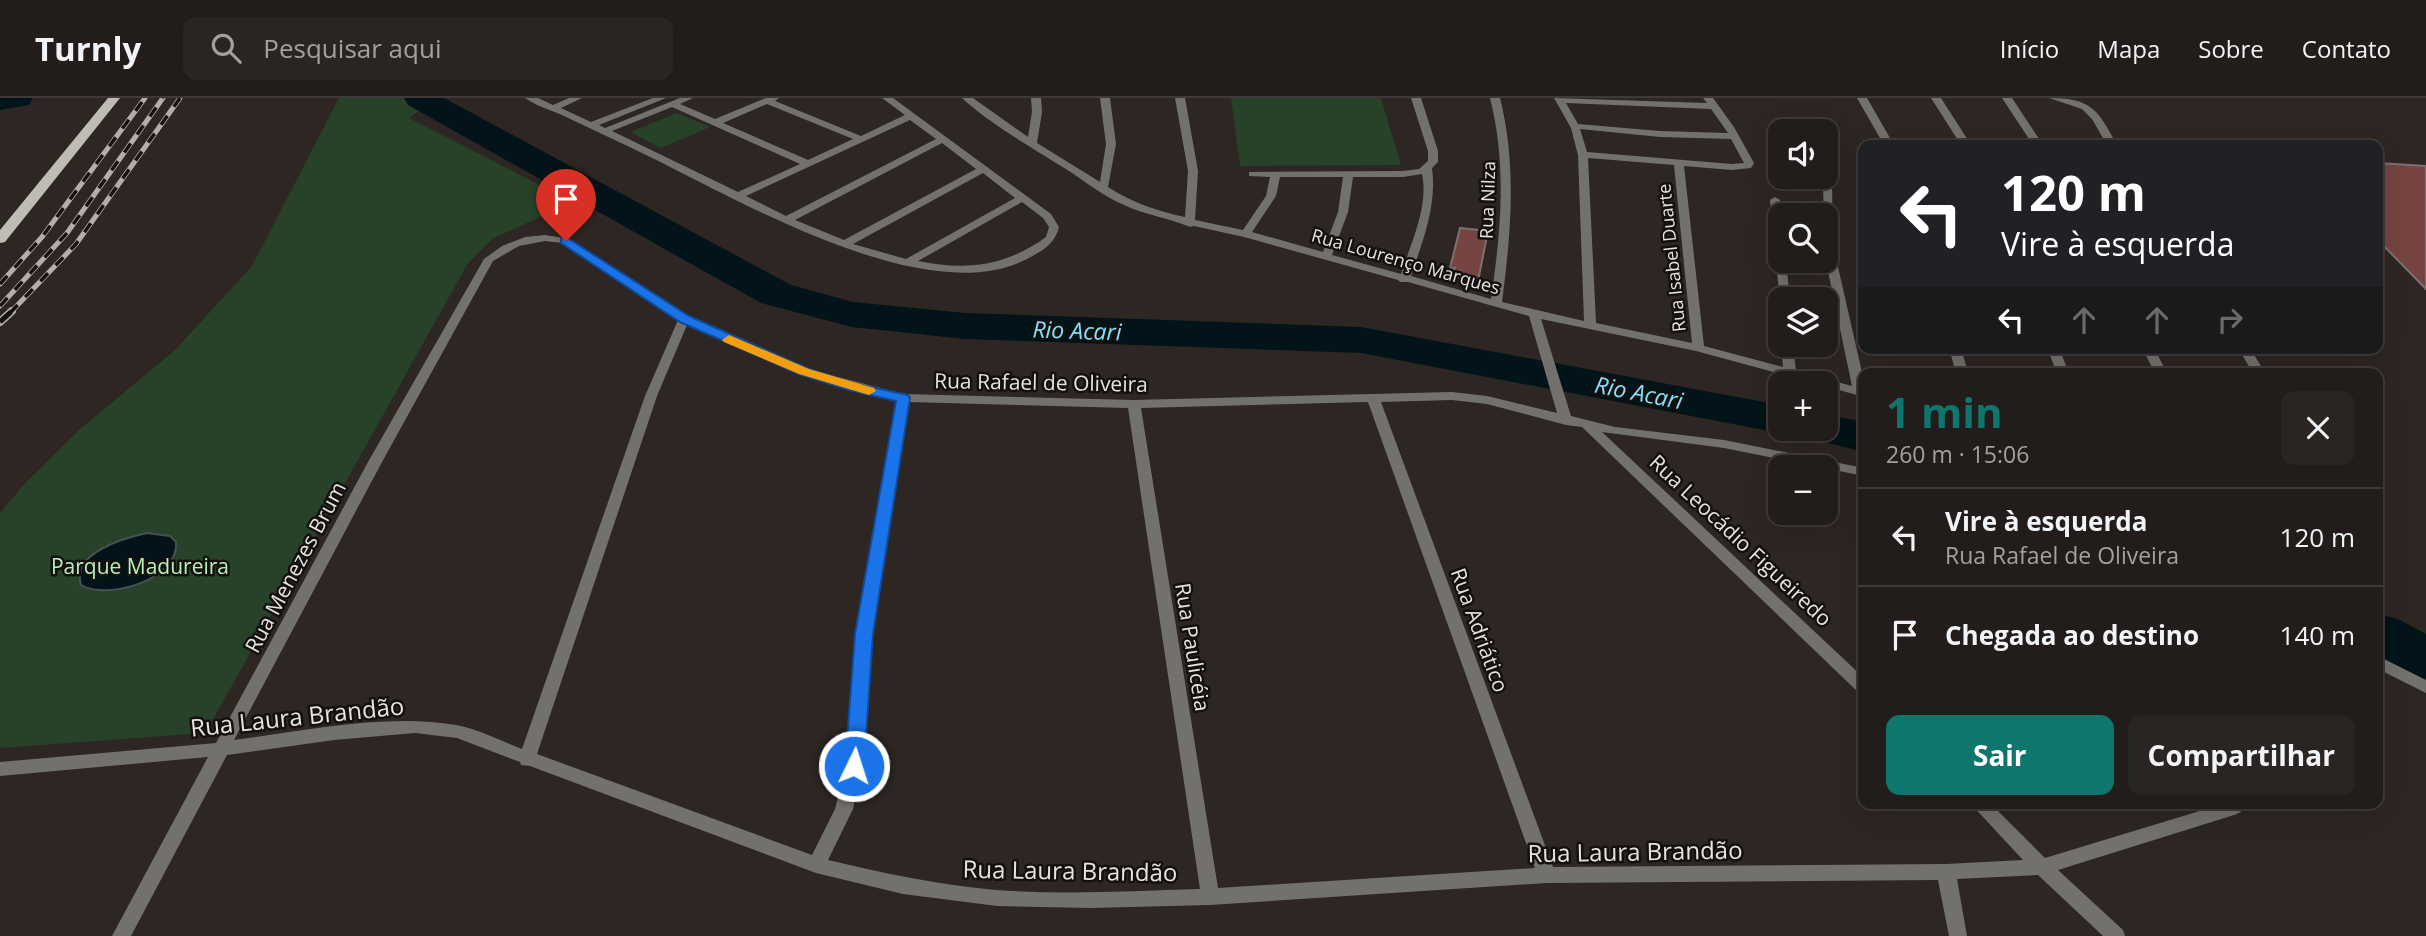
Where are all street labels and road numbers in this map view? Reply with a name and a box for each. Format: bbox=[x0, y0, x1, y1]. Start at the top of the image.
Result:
street label: Rua Nilza bbox=[1474, 161, 1500, 239]
street label: Rua Isabel Duarte bbox=[1651, 183, 1691, 333]
street label: Rua Lourenço Marques bbox=[1309, 223, 1503, 299]
street label: Rua Rafael de Oliveira bbox=[934, 366, 1148, 398]
street label: Rua Leocádio Figueiredo bbox=[1644, 448, 1838, 632]
street label: Rua Menezes Brum bbox=[238, 477, 352, 657]
street label: Rua Adriático bbox=[1445, 564, 1515, 696]
street label: Rua Paulicéia bbox=[1169, 581, 1217, 713]
street label: Rua Laura Brandão bbox=[188, 688, 406, 744]
street label: Rua Laura Brandão bbox=[1527, 833, 1743, 869]
street label: Rua Laura Brandão bbox=[962, 852, 1178, 888]

